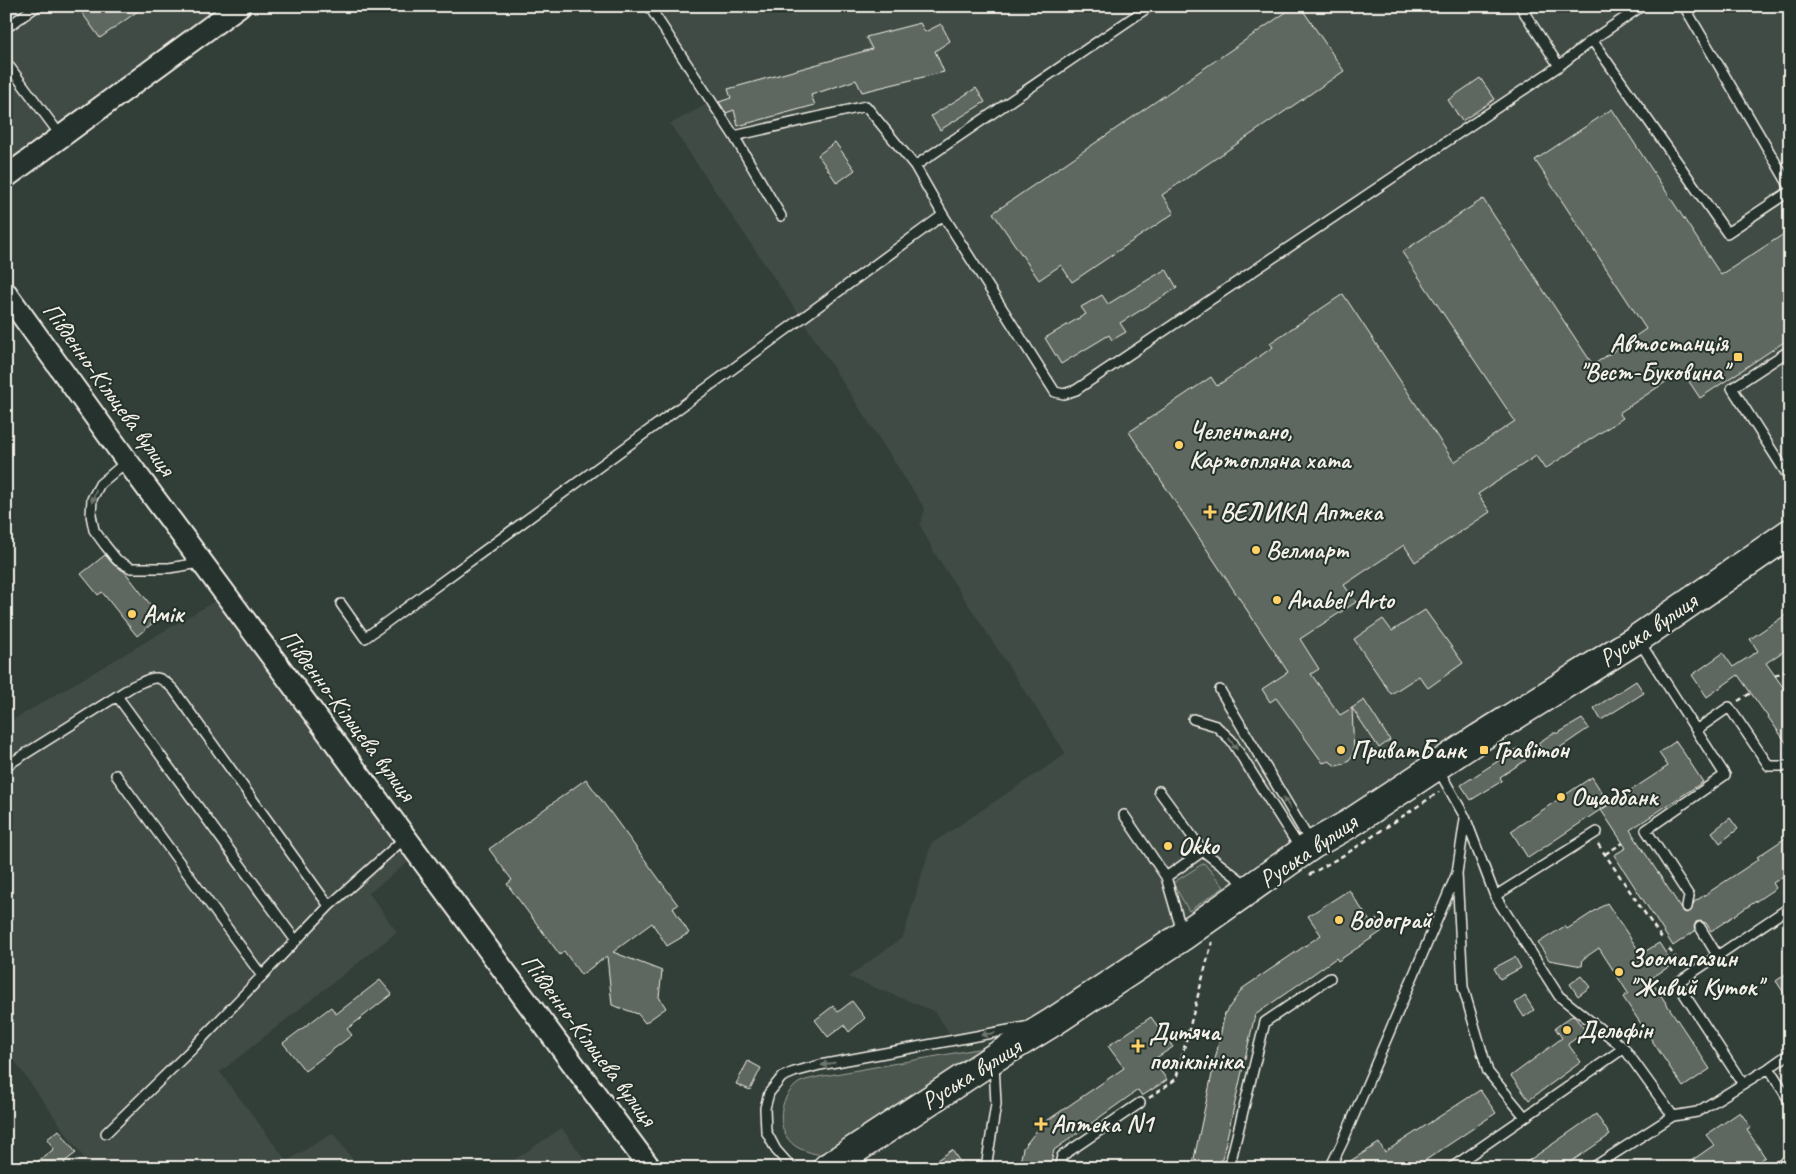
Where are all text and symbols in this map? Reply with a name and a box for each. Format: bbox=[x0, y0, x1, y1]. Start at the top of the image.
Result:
street label: Південно-Кільцева вулиця bbox=[35, 296, 184, 484]
place label: Автостанція "Вест-Буковина" bbox=[1579, 327, 1733, 388]
marker: Автостанція "Вест-Буковина" bbox=[1732, 351, 1744, 363]
place label: Челентано, Картопляна хата bbox=[1189, 415, 1352, 476]
marker: Челентано, Картопляна хата bbox=[1173, 439, 1185, 451]
one-way arrow bbox=[90, 489, 98, 504]
place label: ВЕЛИКА Аптека bbox=[1220, 496, 1385, 528]
marker: ВЕЛИКА Аптека bbox=[1204, 506, 1216, 518]
place label: Велмарт bbox=[1266, 534, 1350, 566]
marker: Велмарт bbox=[1250, 544, 1262, 556]
place label: Anabel' Arto bbox=[1287, 584, 1396, 616]
street label: Руська вулиця bbox=[1593, 584, 1705, 674]
marker: Anabel' Arto bbox=[1271, 594, 1283, 606]
place label: Амік bbox=[142, 598, 186, 630]
marker: Амік bbox=[126, 608, 138, 620]
street label: Південно-Кільцева вулиця bbox=[273, 623, 424, 809]
place label: ПриватБанк bbox=[1351, 734, 1468, 766]
place label: Гравітон bbox=[1494, 734, 1571, 766]
one-way arrow bbox=[1228, 737, 1238, 751]
marker: ПриватБанк bbox=[1335, 744, 1347, 756]
marker: Гравітон bbox=[1478, 744, 1490, 756]
place label: Ощадбанк bbox=[1571, 781, 1660, 813]
marker: Ощадбанк bbox=[1555, 791, 1567, 803]
one-way arrow bbox=[1283, 796, 1292, 810]
street label: Руська вулиця bbox=[1253, 805, 1365, 895]
place label: Okko bbox=[1178, 830, 1221, 862]
marker: Okko bbox=[1162, 840, 1174, 852]
place label: Водограй bbox=[1349, 904, 1434, 936]
marker: Водограй bbox=[1333, 914, 1345, 926]
place label: Зоомагазин "Живий Куток" bbox=[1629, 942, 1767, 1003]
street label: Південно-Кільцева вулиця bbox=[514, 948, 665, 1134]
marker: Зоомагазин "Живий Куток" bbox=[1613, 966, 1625, 978]
place label: Дельфін bbox=[1577, 1014, 1655, 1046]
place label: Дитяча поліклініка bbox=[1149, 1016, 1245, 1077]
marker: Дельфін bbox=[1561, 1024, 1573, 1036]
street label: Руська вулиця bbox=[915, 1030, 1029, 1117]
one-way arrow bbox=[979, 1031, 995, 1039]
marker: Дитяча поліклініка bbox=[1131, 1039, 1145, 1053]
one-way arrow bbox=[819, 1060, 835, 1068]
place label: Аптека N1 bbox=[1051, 1108, 1156, 1140]
marker: Аптека N1 bbox=[1035, 1118, 1047, 1130]

